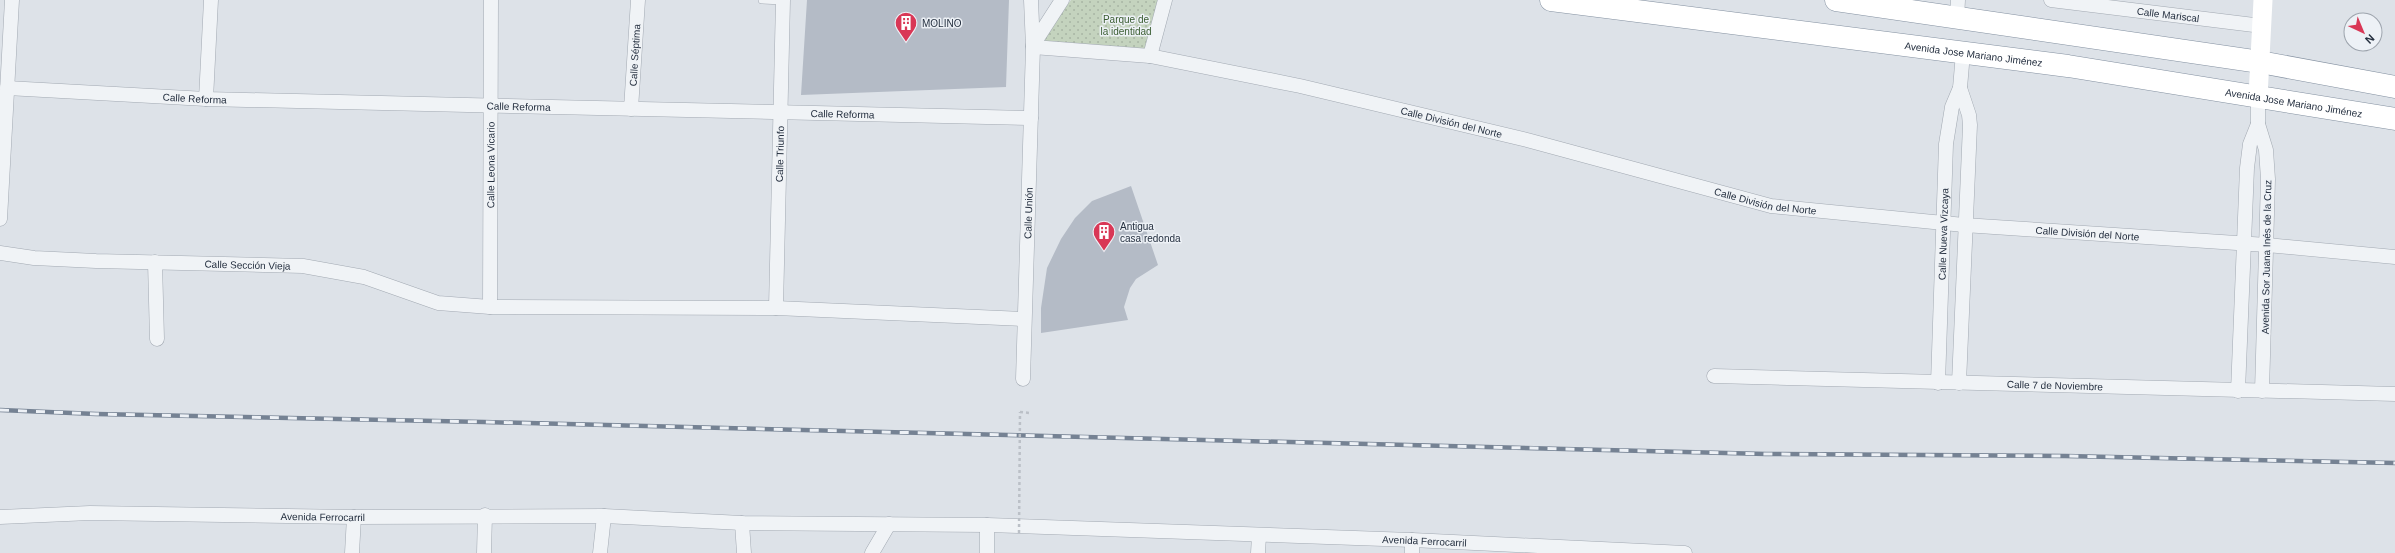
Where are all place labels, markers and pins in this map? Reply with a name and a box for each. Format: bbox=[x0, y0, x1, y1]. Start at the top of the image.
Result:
building icon: MOLINO bbox=[893, 10, 919, 43]
place label: MOLINO bbox=[922, 18, 962, 29]
building icon: Antigua casa redonda bbox=[1091, 219, 1117, 252]
place label: Antigua casa redonda bbox=[1120, 221, 1181, 244]

